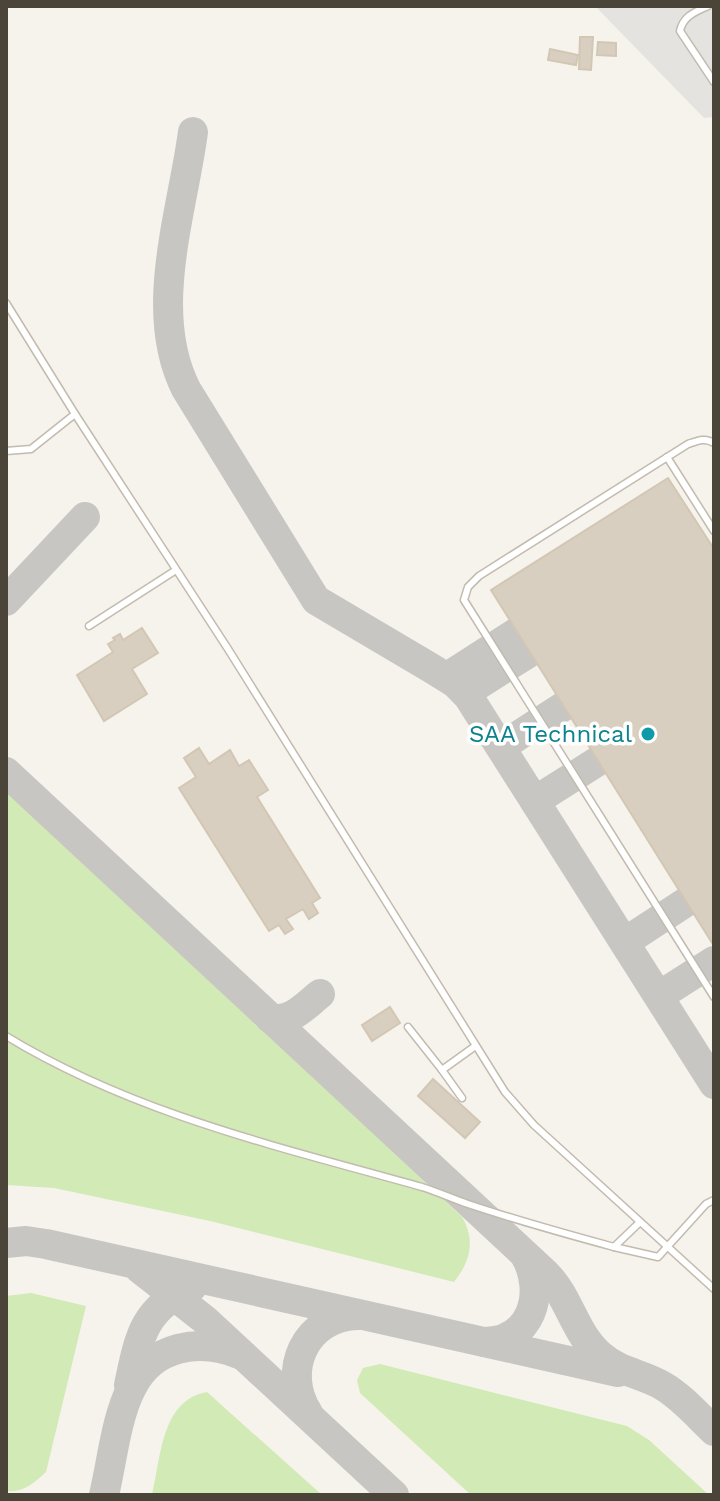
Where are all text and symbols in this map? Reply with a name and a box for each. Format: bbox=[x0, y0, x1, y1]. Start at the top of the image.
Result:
place label: SAA Technical bbox=[469, 720, 633, 748]
marker: SAA Technical bbox=[639, 725, 657, 743]

